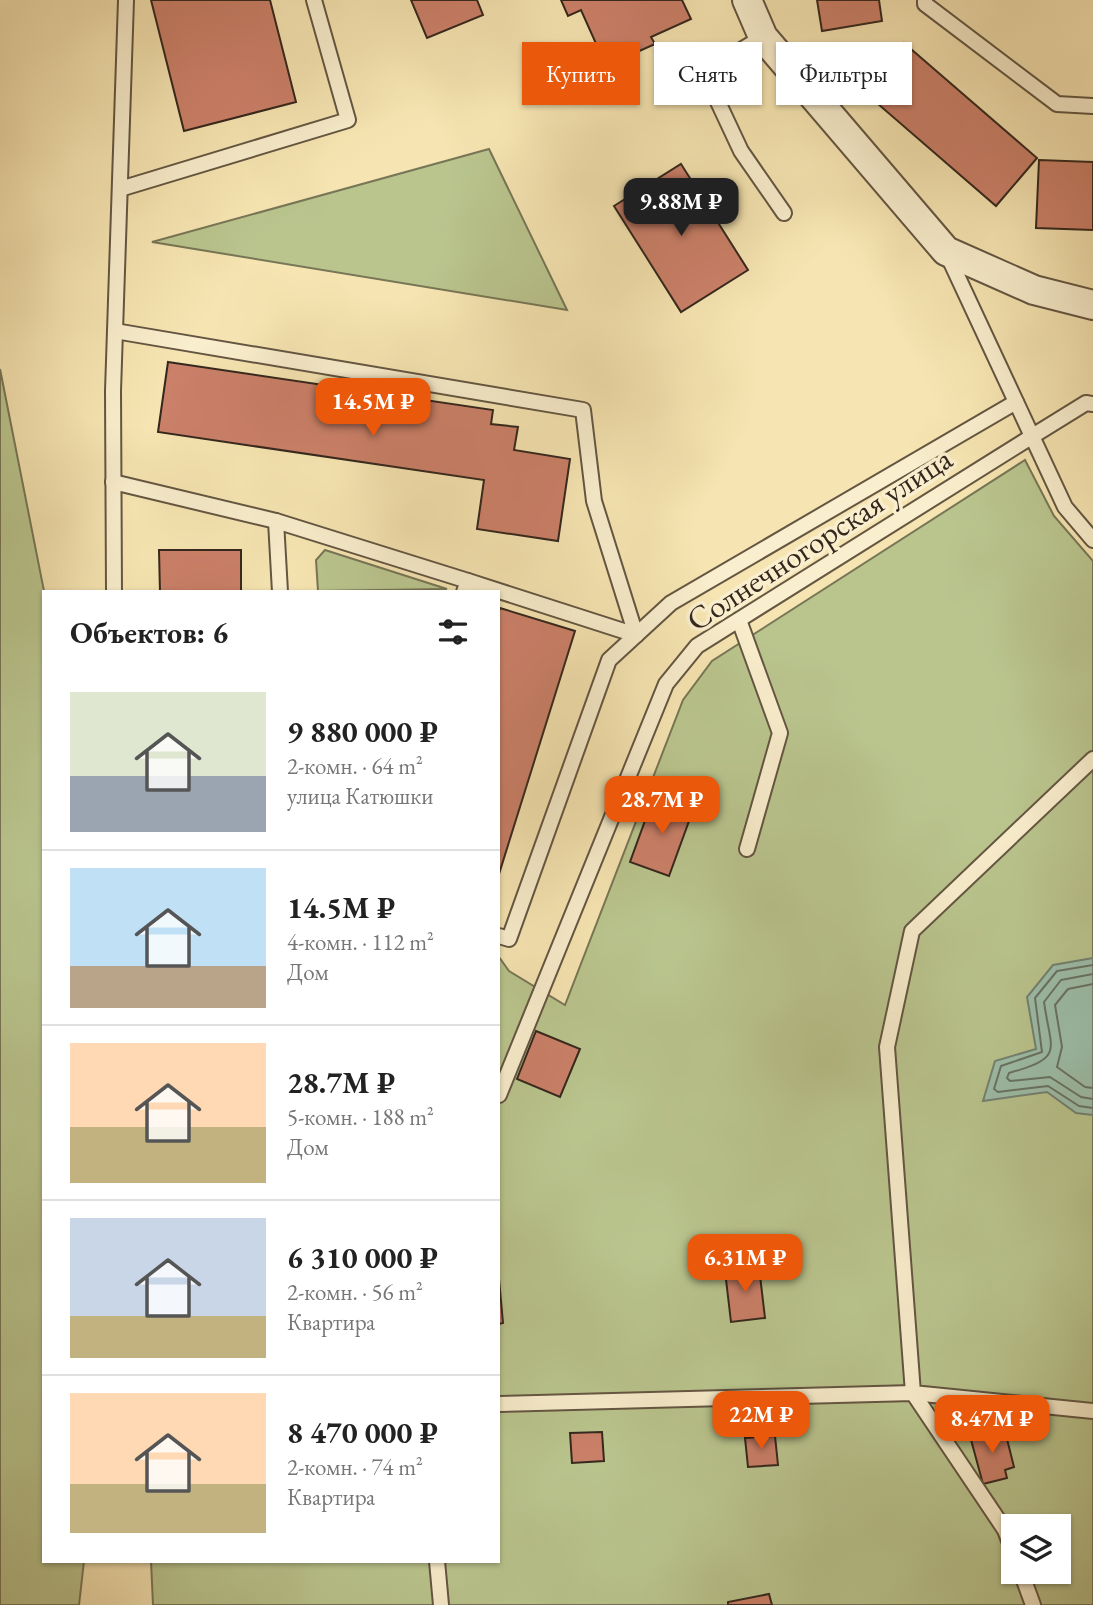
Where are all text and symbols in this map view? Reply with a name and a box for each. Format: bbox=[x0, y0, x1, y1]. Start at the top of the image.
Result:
chip: Купить bbox=[522, 42, 640, 105]
chip: Снять bbox=[654, 42, 762, 105]
chip: Фильтры bbox=[776, 42, 912, 105]
pin: 9.88M ₽ bbox=[616, 178, 746, 238]
text: 9.88M ₽ bbox=[640, 186, 722, 216]
pin: 14.5M ₽ bbox=[308, 378, 438, 438]
text: 14.5M ₽ bbox=[332, 386, 414, 416]
street label: Солнечногорская улица bbox=[678, 437, 960, 641]
text: Объектов: 6 bbox=[70, 613, 228, 652]
icon: filters bbox=[434, 613, 472, 651]
text: 9 880 000 ₽ bbox=[287, 712, 438, 751]
icon: home bbox=[126, 720, 210, 804]
text: 2-комн. · 64 m² bbox=[287, 751, 423, 781]
pin: 28.7M ₽ bbox=[597, 776, 727, 836]
text: улица Катюшки bbox=[287, 781, 433, 811]
text: 28.7M ₽ bbox=[621, 784, 703, 814]
text: 14.5M ₽ bbox=[287, 888, 395, 927]
icon: home bbox=[126, 896, 210, 980]
text: 4-комн. · 112 m² bbox=[287, 927, 434, 957]
text: Дом bbox=[287, 957, 329, 987]
text: 28.7M ₽ bbox=[287, 1063, 395, 1102]
icon: home bbox=[126, 1071, 210, 1155]
text: 5-комн. · 188 m² bbox=[287, 1102, 434, 1132]
text: Дом bbox=[287, 1132, 329, 1162]
pin: 6.31M ₽ bbox=[680, 1234, 810, 1294]
text: 6 310 000 ₽ bbox=[287, 1238, 438, 1277]
text: 6.31M ₽ bbox=[704, 1242, 786, 1272]
icon: home bbox=[126, 1246, 210, 1330]
text: 2-комн. · 56 m² bbox=[287, 1277, 423, 1307]
text: Квартира bbox=[287, 1307, 375, 1337]
pin: 22M ₽ bbox=[712, 1392, 810, 1451]
pin: 8.47M ₽ bbox=[927, 1396, 1057, 1455]
text: 22M ₽ bbox=[728, 1399, 794, 1429]
text: 8.47M ₽ bbox=[951, 1403, 1033, 1433]
text: 8 470 000 ₽ bbox=[287, 1413, 438, 1452]
icon: home bbox=[126, 1421, 210, 1505]
text: 2-комн. · 74 m² bbox=[287, 1452, 423, 1482]
text: Квартира bbox=[287, 1482, 375, 1512]
map controls bbox=[1001, 1514, 1071, 1584]
button: layers bbox=[1001, 1514, 1071, 1584]

